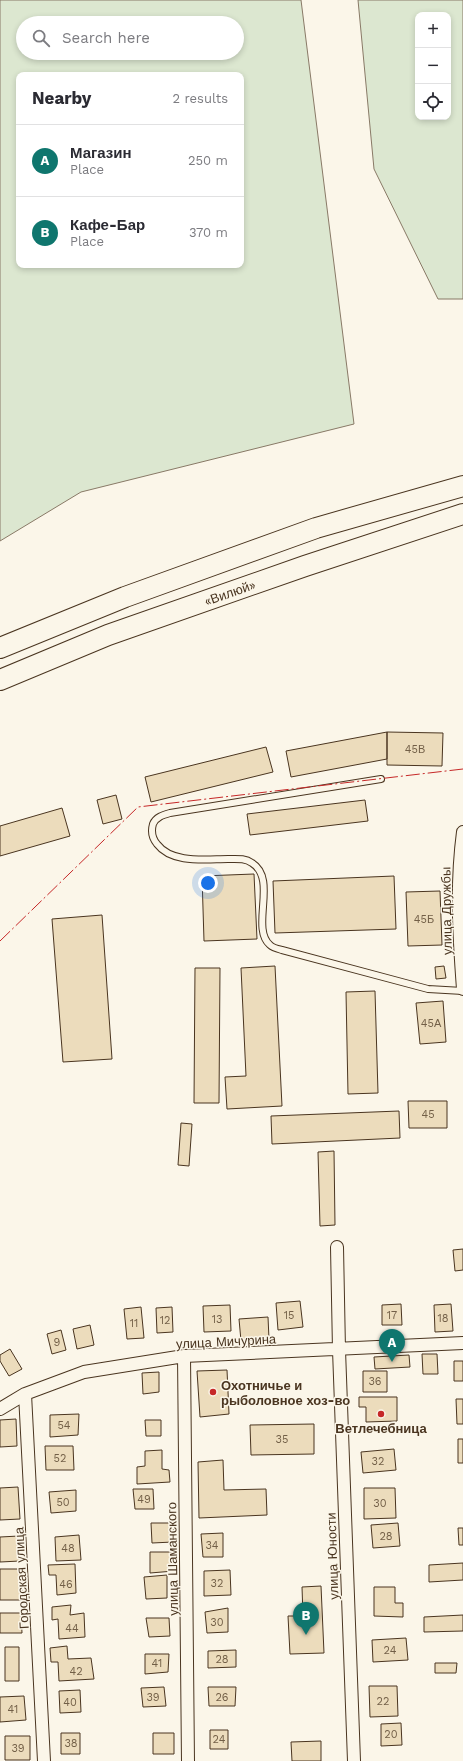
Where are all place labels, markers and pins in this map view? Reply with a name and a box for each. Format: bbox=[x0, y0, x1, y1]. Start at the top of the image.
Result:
pin: A bbox=[379, 1329, 405, 1362]
place label: Охотничье и рыболовное хоз-во bbox=[221, 1378, 350, 1408]
marker: Охотничье и рыболовное хоз-во bbox=[208, 1387, 218, 1397]
marker: Ветлечебница bbox=[376, 1409, 386, 1419]
place label: Ветлечебница bbox=[335, 1421, 428, 1436]
pin: B bbox=[293, 1602, 319, 1635]

